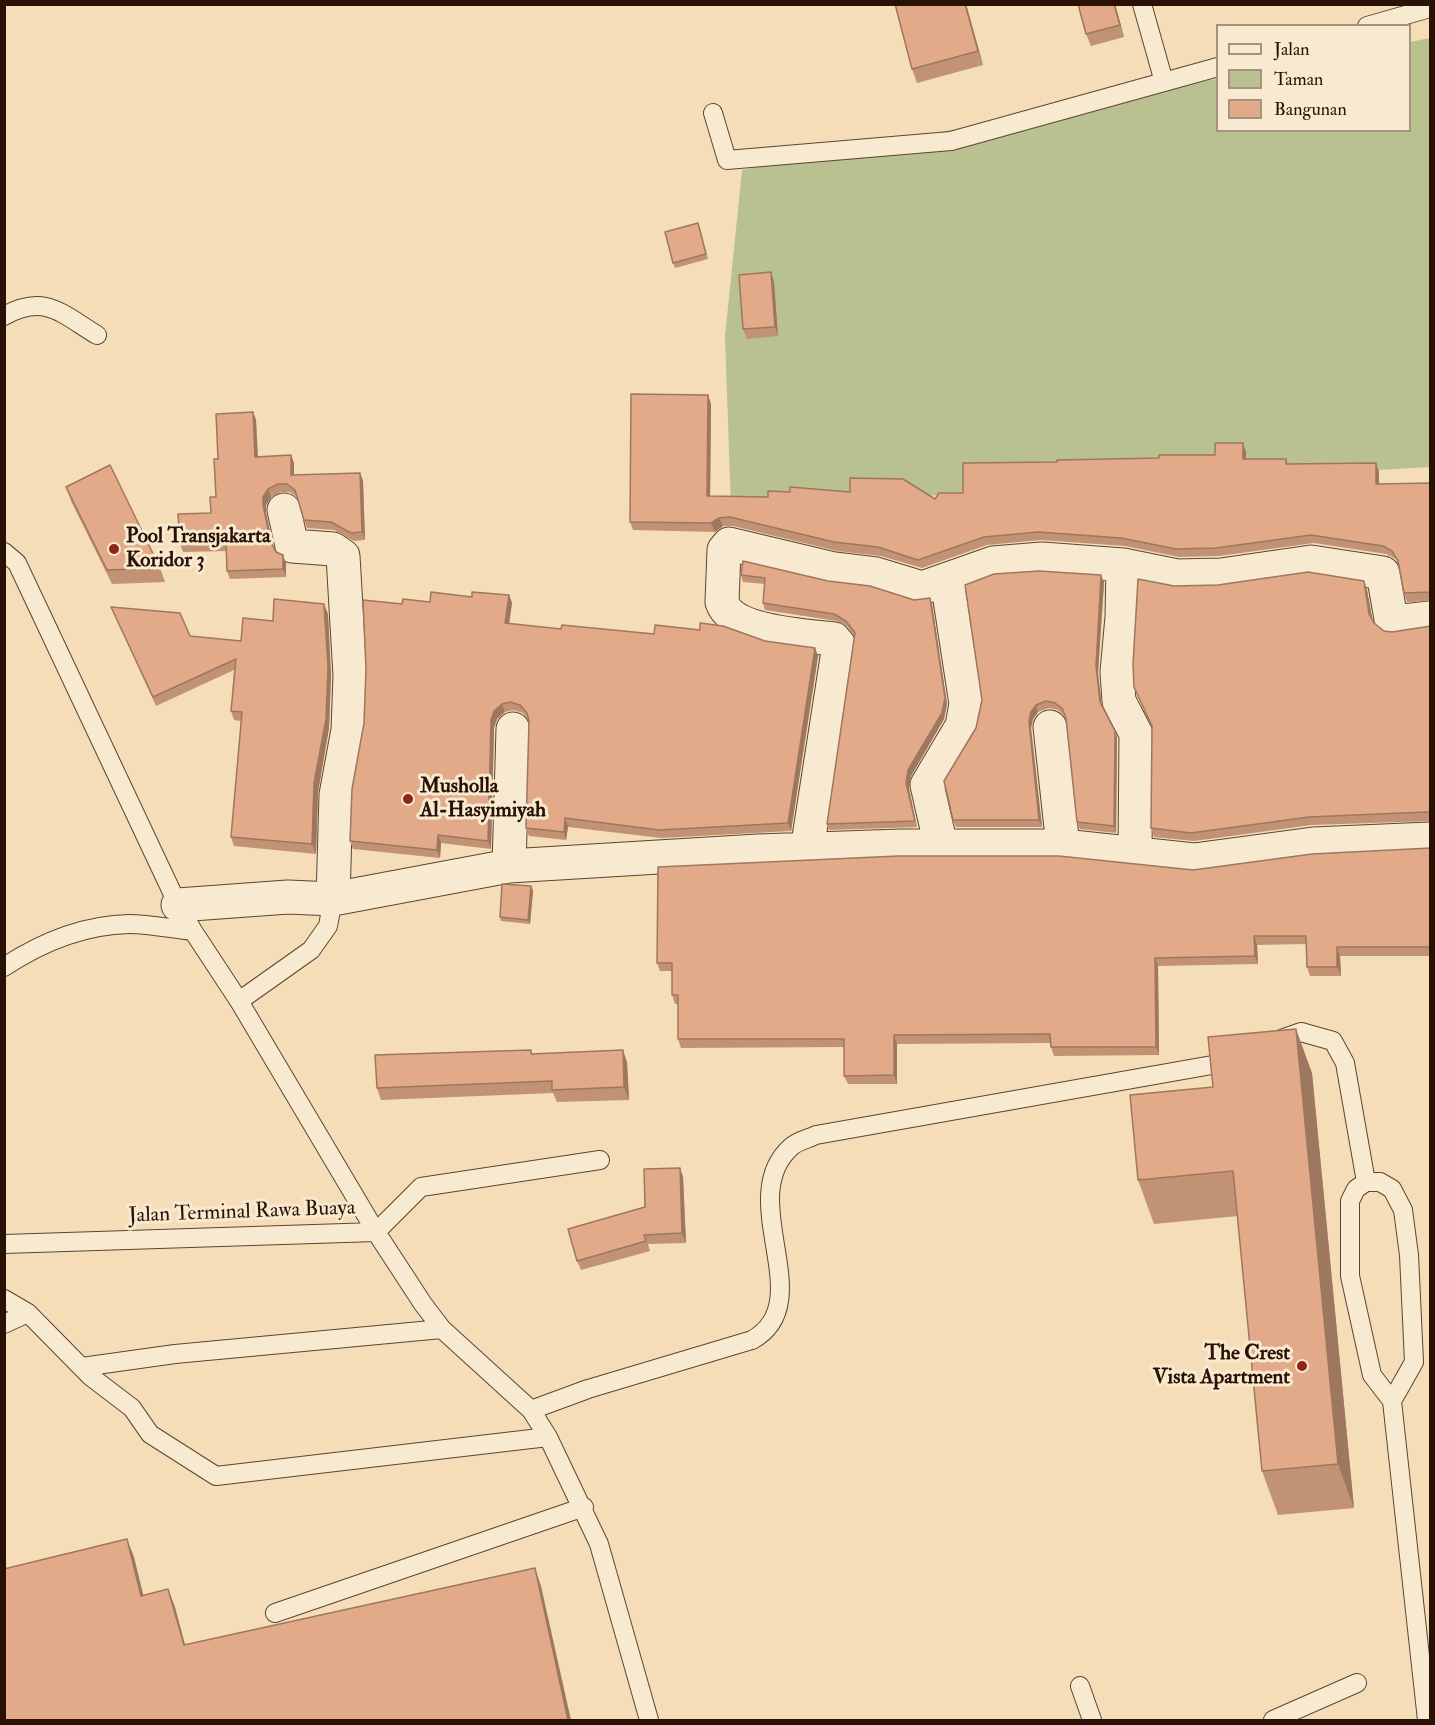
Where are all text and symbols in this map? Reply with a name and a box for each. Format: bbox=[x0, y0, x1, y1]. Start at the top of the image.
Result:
legend bbox=[1216, 24, 1411, 132]
text: Jalan bbox=[1274, 38, 1310, 61]
text: Taman bbox=[1274, 68, 1323, 91]
text: Bangunan bbox=[1274, 98, 1347, 121]
place label: Pool Transjakarta Koridor 3 bbox=[126, 524, 271, 574]
marker: Pool Transjakarta Koridor 3 bbox=[107, 542, 121, 556]
place label: Musholla Al-Hasyimiyah bbox=[420, 774, 546, 824]
marker: Musholla Al-Hasyimiyah bbox=[401, 792, 415, 806]
street label: Jalan Terminal Rawa Buaya bbox=[128, 1196, 356, 1230]
place label: The Crest Vista Apartment bbox=[1153, 1341, 1290, 1391]
marker: The Crest Vista Apartment bbox=[1295, 1359, 1309, 1373]

